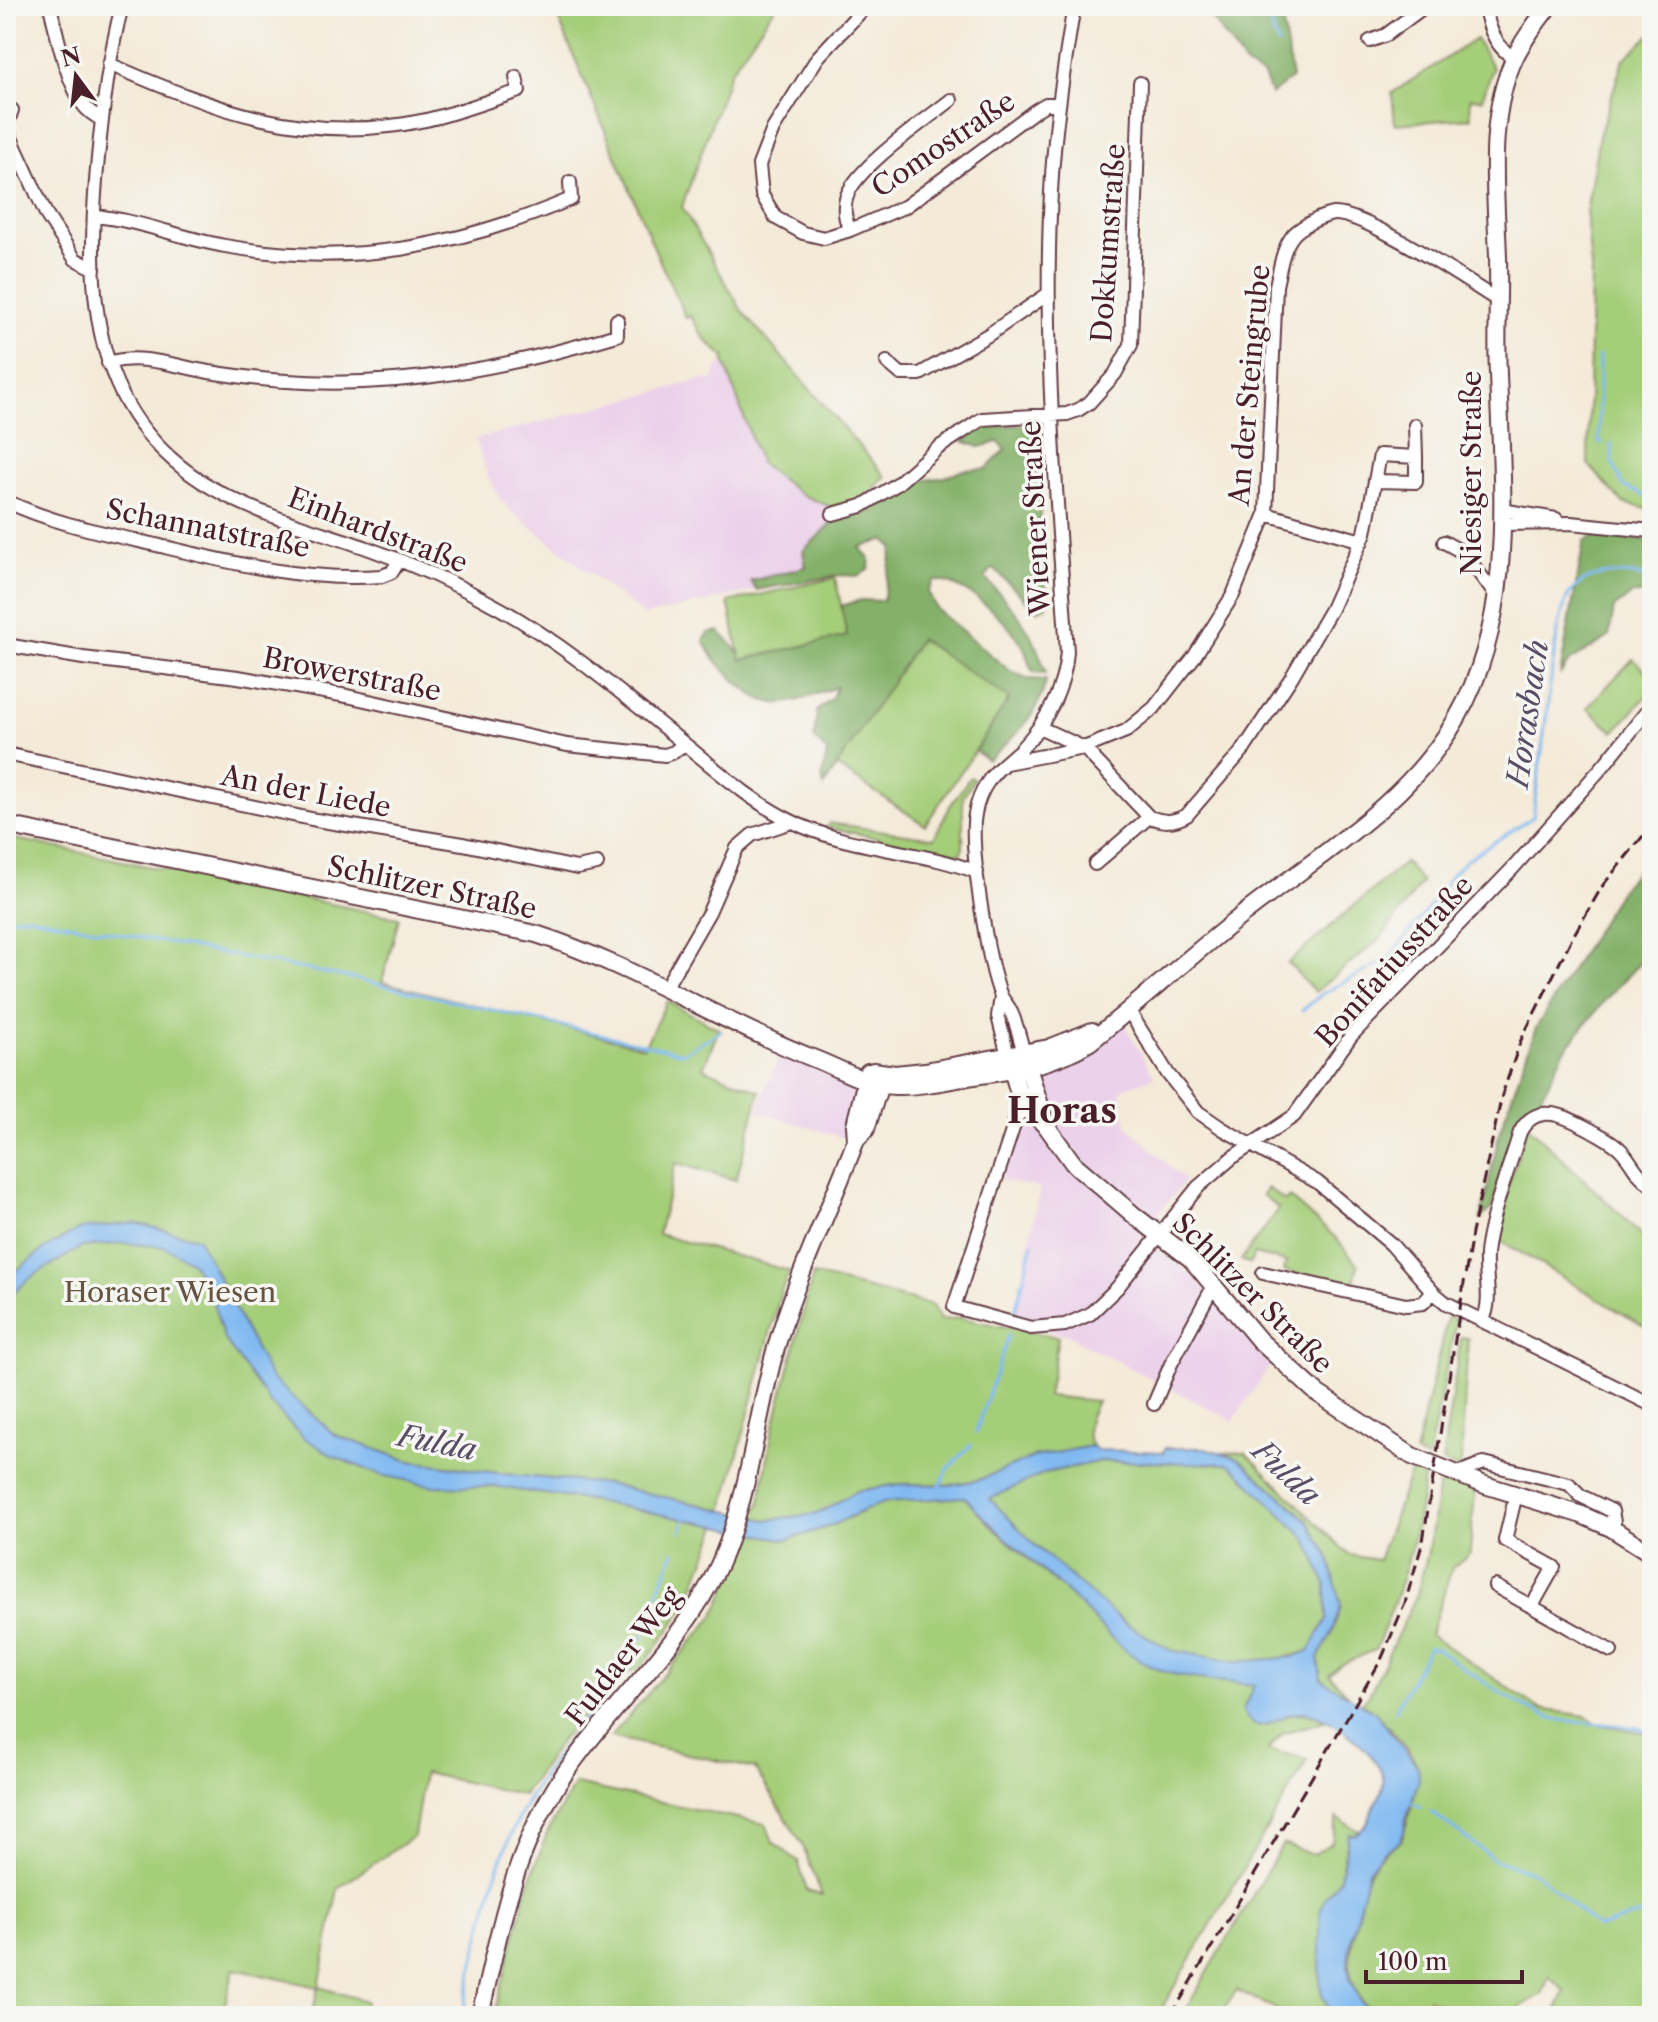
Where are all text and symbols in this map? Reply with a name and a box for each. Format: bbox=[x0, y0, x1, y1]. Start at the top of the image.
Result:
north arrow bbox=[36, 36, 116, 116]
text: N bbox=[58, 42, 84, 73]
street label: Comostraße bbox=[865, 84, 1021, 204]
street label: Dokkumstraße bbox=[1084, 143, 1132, 343]
street label: An der Steingrube bbox=[1221, 263, 1276, 508]
street label: Niesiger Straße bbox=[1454, 370, 1488, 576]
street label: Wiener Straße bbox=[1013, 420, 1057, 617]
street label: Einhardstraße bbox=[283, 480, 473, 580]
street label: Schannatstraße bbox=[103, 492, 313, 564]
water label: Horasbach bbox=[1499, 638, 1556, 792]
street label: Browerstraße bbox=[260, 640, 444, 708]
street label: An der Liede bbox=[217, 758, 394, 824]
street label: Schlitzer Straße bbox=[324, 848, 540, 926]
street label: Bonifatiusstraße bbox=[1308, 868, 1480, 1054]
district label: Horas bbox=[1007, 1088, 1117, 1132]
street label: Schlitzer Straße bbox=[1166, 1206, 1340, 1380]
park label: Horaser Wiesen bbox=[64, 1275, 276, 1309]
water label: Fulda bbox=[393, 1416, 480, 1468]
water label: Fulda bbox=[1243, 1431, 1328, 1513]
street label: Fuldaer Weg bbox=[558, 1579, 688, 1732]
scale bar bbox=[1366, 1934, 1522, 1984]
text: 100 m bbox=[1378, 1947, 1447, 1976]

